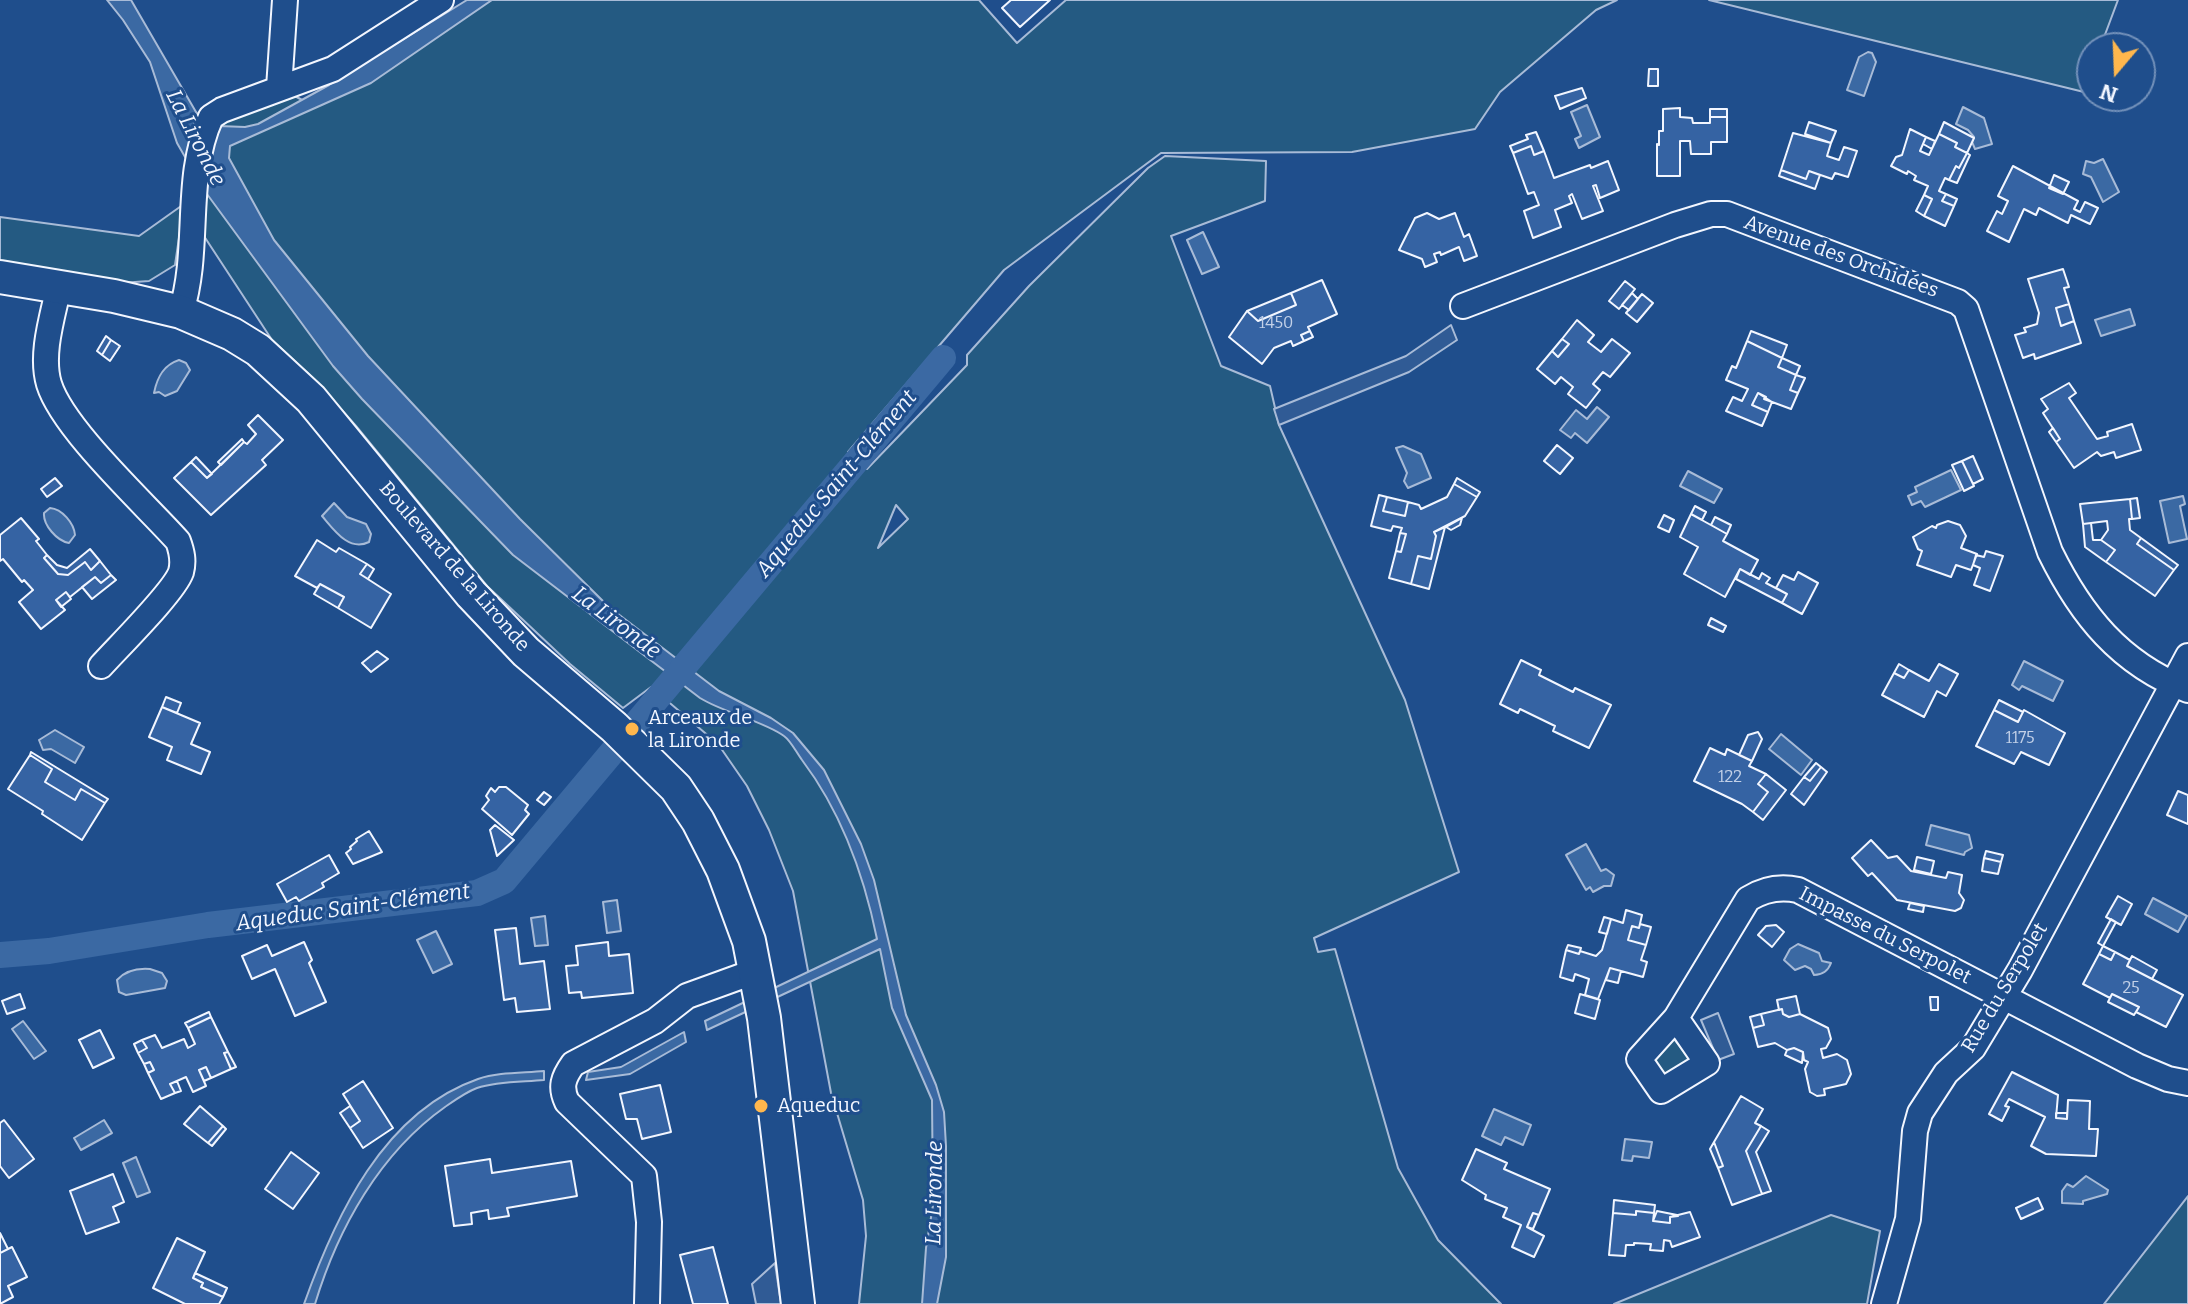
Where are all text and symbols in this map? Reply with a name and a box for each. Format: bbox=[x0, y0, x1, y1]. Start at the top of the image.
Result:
north arrow bbox=[2076, 32, 2156, 112]
text: N bbox=[2096, 78, 2121, 109]
water label: La Lironde bbox=[160, 86, 230, 190]
street label: Avenue des Orchidées bbox=[1740, 211, 1942, 303]
house number: 1450 bbox=[1259, 314, 1293, 334]
water label: Aqueduc Saint-Clément bbox=[751, 385, 923, 583]
street label: Boulevard de la Lironde bbox=[374, 477, 534, 657]
water label: La Lironde bbox=[566, 581, 666, 665]
place label: Arceaux de la Lironde bbox=[648, 706, 752, 753]
marker: Arceaux de la Lironde bbox=[623, 720, 641, 738]
house number: 1175 bbox=[2005, 729, 2035, 749]
house number: 122 bbox=[1718, 768, 1742, 788]
water label: Aqueduc Saint-Clément bbox=[234, 878, 472, 938]
street label: Impasse du Serpolet bbox=[1795, 882, 1975, 990]
street label: Rue du Serpolet bbox=[1957, 919, 2053, 1057]
house number: 25 bbox=[2122, 979, 2140, 999]
place label: Aqueduc bbox=[777, 1094, 860, 1118]
marker: Aqueduc bbox=[752, 1097, 770, 1115]
water label: La Lironde bbox=[921, 1141, 949, 1245]

